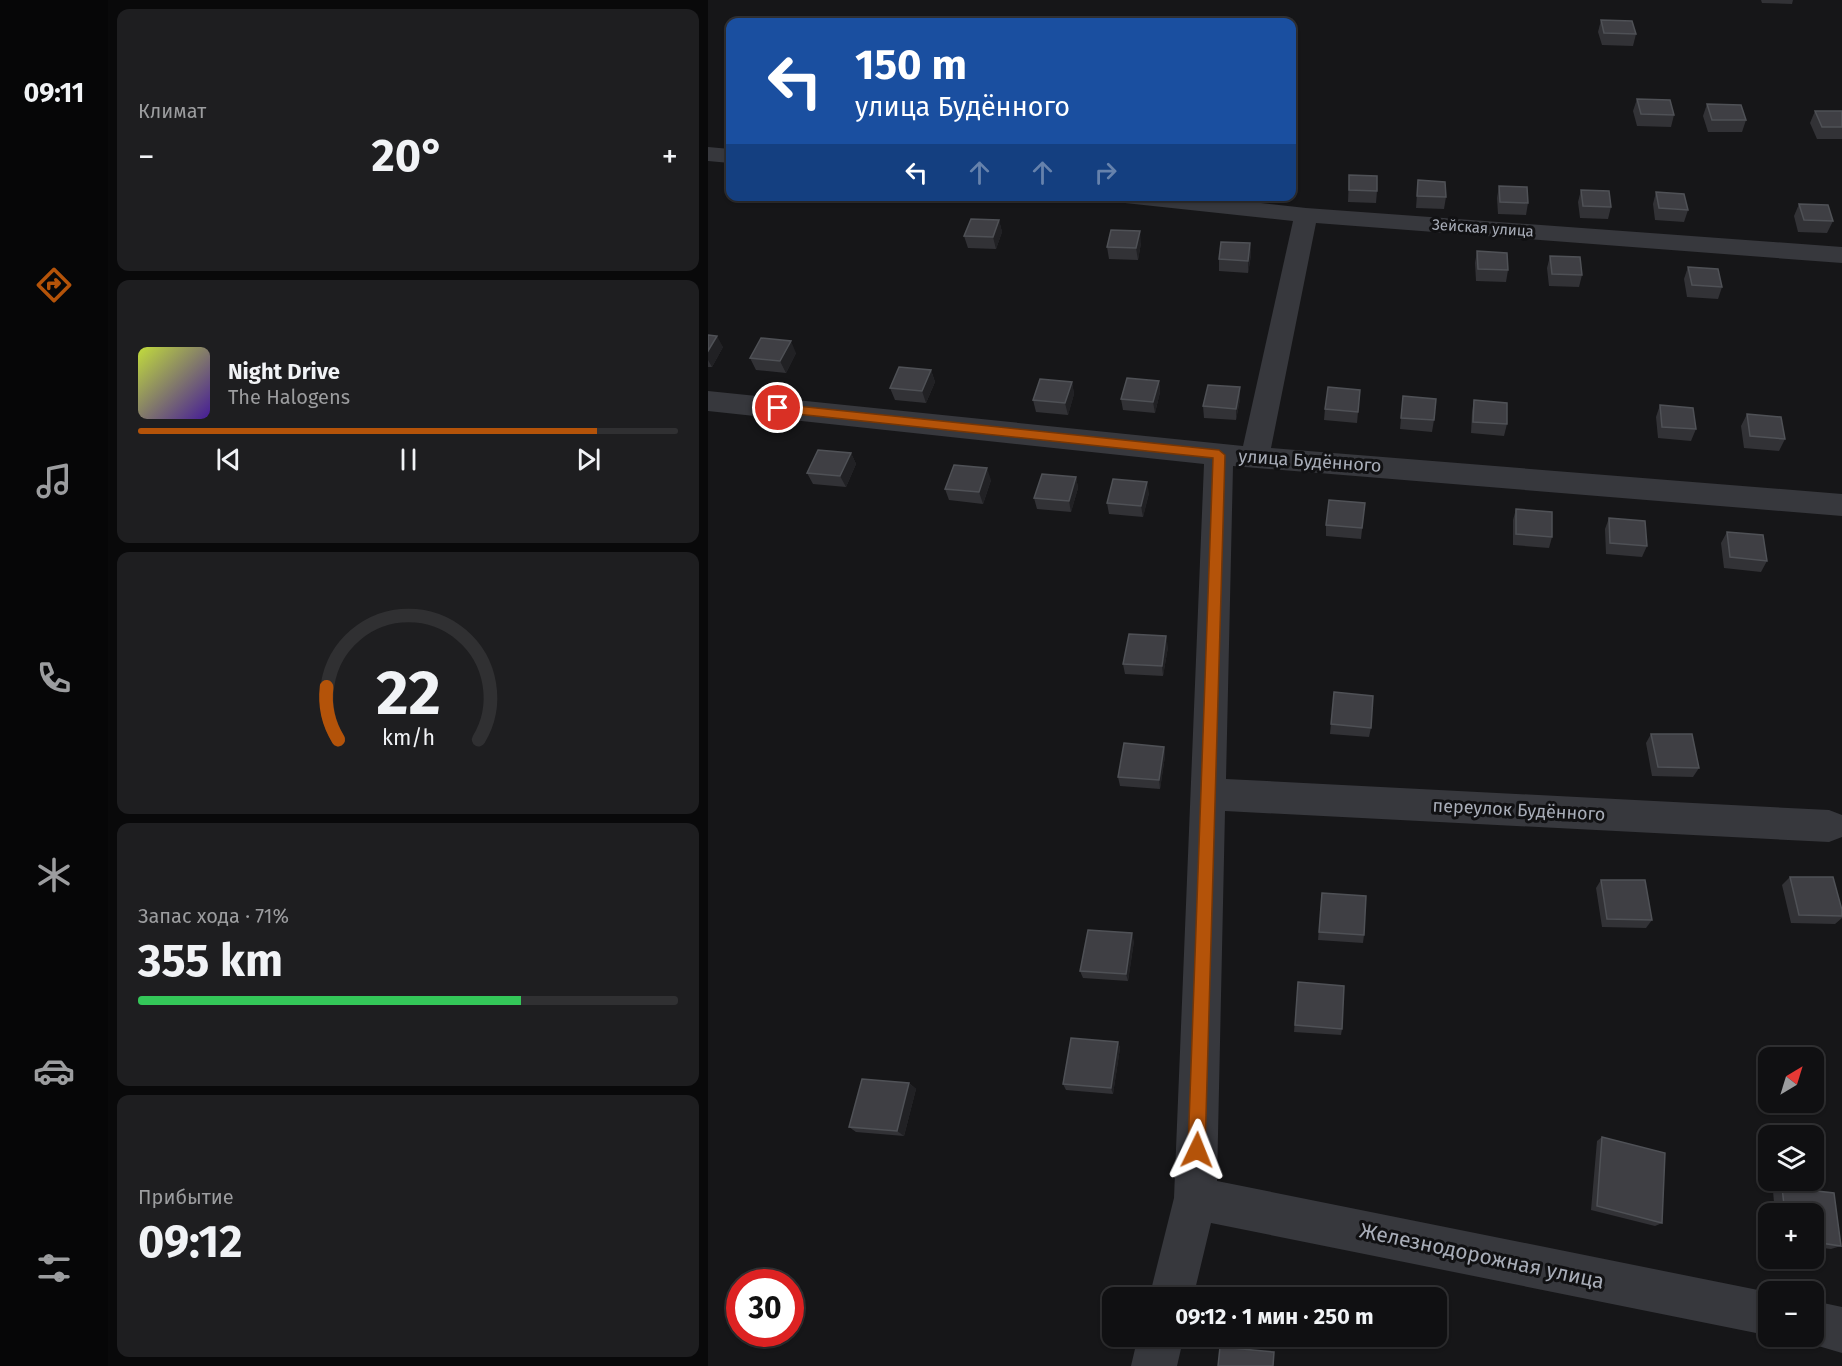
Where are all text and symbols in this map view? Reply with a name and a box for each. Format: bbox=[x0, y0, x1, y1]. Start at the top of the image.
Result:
text: 150 m bbox=[855, 40, 967, 90]
icon: left bbox=[756, 42, 834, 120]
text: 09:11 bbox=[24, 77, 84, 109]
text: улица Будённого bbox=[855, 91, 1070, 123]
text: Климат bbox=[138, 99, 206, 123]
text: 20° bbox=[371, 129, 445, 183]
text: − bbox=[138, 137, 155, 177]
text: + bbox=[662, 137, 678, 177]
icon: left bbox=[900, 156, 933, 189]
icon: ahead bbox=[963, 156, 996, 189]
icon: ahead bbox=[1026, 156, 1059, 189]
icon: right bbox=[1089, 156, 1122, 189]
street label: Зейская улица bbox=[1432, 215, 1534, 241]
icon: directions bbox=[33, 264, 75, 306]
text: Night Drive bbox=[228, 358, 340, 385]
pin bbox=[752, 382, 803, 433]
text: The Halogens bbox=[228, 385, 350, 409]
icon: arrive bbox=[761, 391, 794, 424]
icon: previous bbox=[212, 443, 245, 476]
icon: pause bbox=[392, 443, 425, 476]
icon: next bbox=[572, 443, 605, 476]
street label: улица Будённого bbox=[1238, 445, 1382, 477]
icon: music bbox=[33, 460, 75, 502]
text: 22 bbox=[376, 656, 440, 731]
icon: phone bbox=[33, 657, 75, 699]
text: km/h bbox=[381, 725, 435, 751]
street label: переулок Будённого bbox=[1432, 794, 1606, 826]
icon: climate bbox=[33, 854, 75, 896]
text: Запас хода · 71% bbox=[138, 904, 289, 928]
text: 355 km bbox=[138, 934, 283, 988]
north arrow bbox=[1758, 1047, 1824, 1113]
map controls bbox=[1758, 1047, 1824, 1347]
icon: car bbox=[33, 1050, 75, 1092]
position arrow bbox=[1165, 1118, 1229, 1182]
button: layers bbox=[1758, 1125, 1824, 1191]
text: Прибытие bbox=[138, 1185, 234, 1209]
button: + bbox=[1758, 1203, 1824, 1269]
text: 09:12 bbox=[138, 1215, 243, 1269]
street label: Железнодорожная улица bbox=[1357, 1217, 1607, 1295]
icon: filters bbox=[33, 1247, 75, 1289]
speed limit sign: 30 bbox=[726, 1269, 804, 1347]
button: − bbox=[1758, 1281, 1824, 1347]
text: 09:12 · 1 мин · 250 m bbox=[1175, 1303, 1374, 1330]

